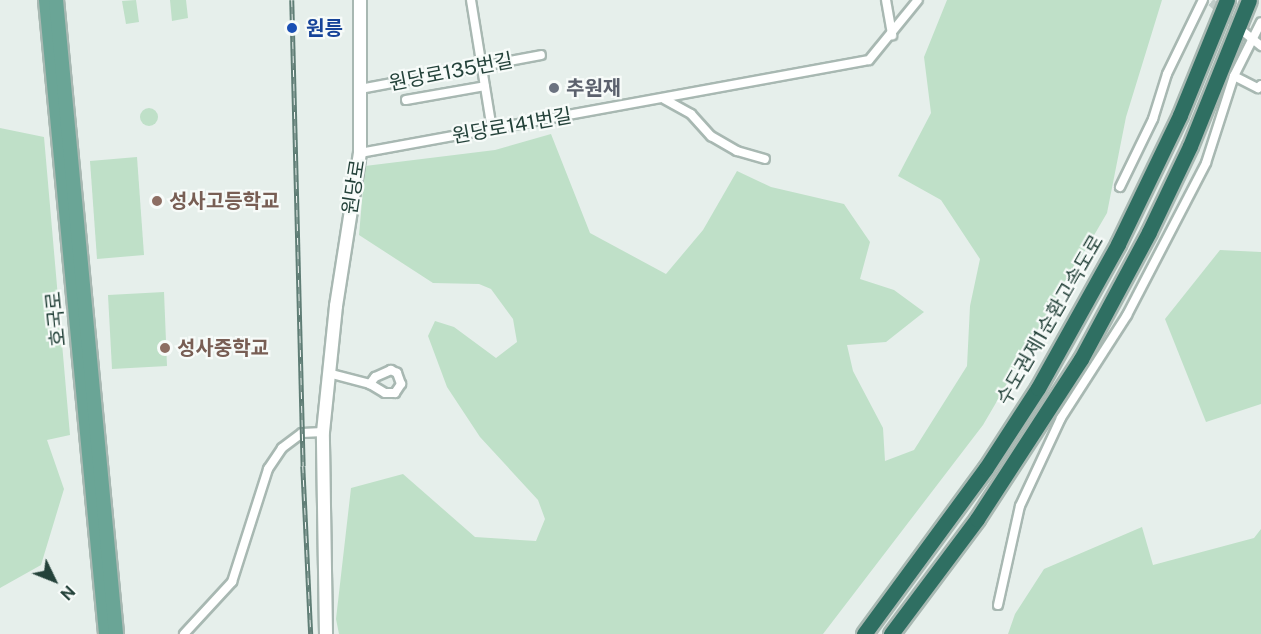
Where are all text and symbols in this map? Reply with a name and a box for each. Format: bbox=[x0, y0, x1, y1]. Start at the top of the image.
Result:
place label: 원릉 bbox=[306, 16, 343, 40]
marker: 원릉 bbox=[283, 19, 301, 37]
street label: 원당로135번길 bbox=[387, 48, 515, 96]
place label: 추원재 bbox=[566, 76, 621, 100]
marker: 추원재 bbox=[547, 81, 561, 95]
street label: 원당로141번길 bbox=[450, 104, 574, 148]
street label: 원당로 bbox=[338, 158, 370, 216]
place label: 성사고등학교 bbox=[169, 189, 279, 213]
marker: 성사고등학교 bbox=[150, 194, 164, 208]
street label: 수도권제1순환고속도로 bbox=[992, 231, 1108, 409]
street label: 호국로 bbox=[41, 290, 71, 348]
place label: 성사중학교 bbox=[177, 336, 269, 360]
marker: 성사중학교 bbox=[158, 341, 172, 355]
north arrow bbox=[24, 550, 84, 610]
text: N bbox=[56, 582, 79, 604]

